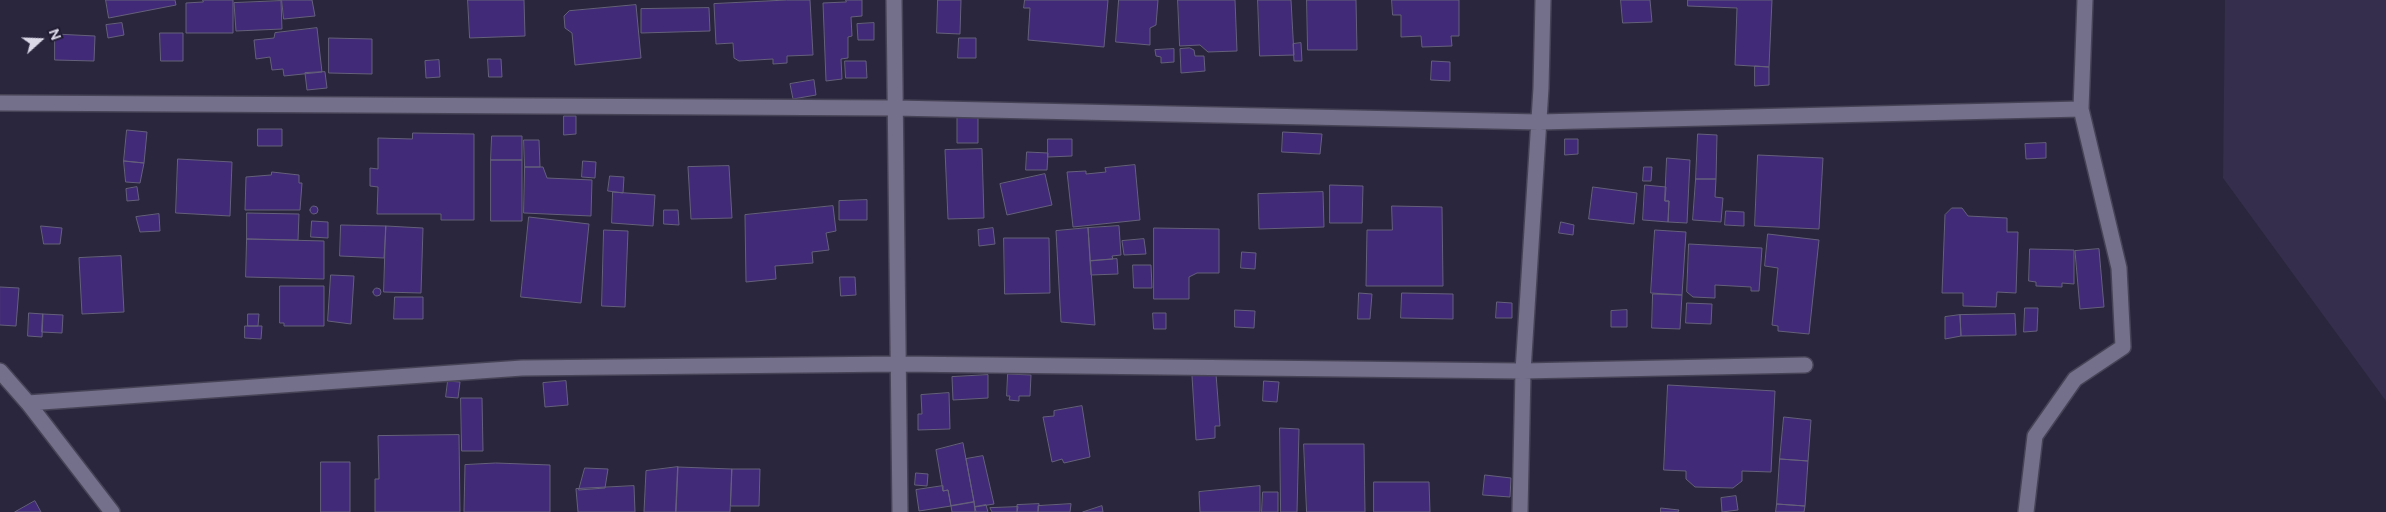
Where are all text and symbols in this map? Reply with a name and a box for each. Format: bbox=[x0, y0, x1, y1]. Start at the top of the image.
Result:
north arrow bbox=[15, 15, 65, 65]
text: N bbox=[45, 27, 64, 43]

